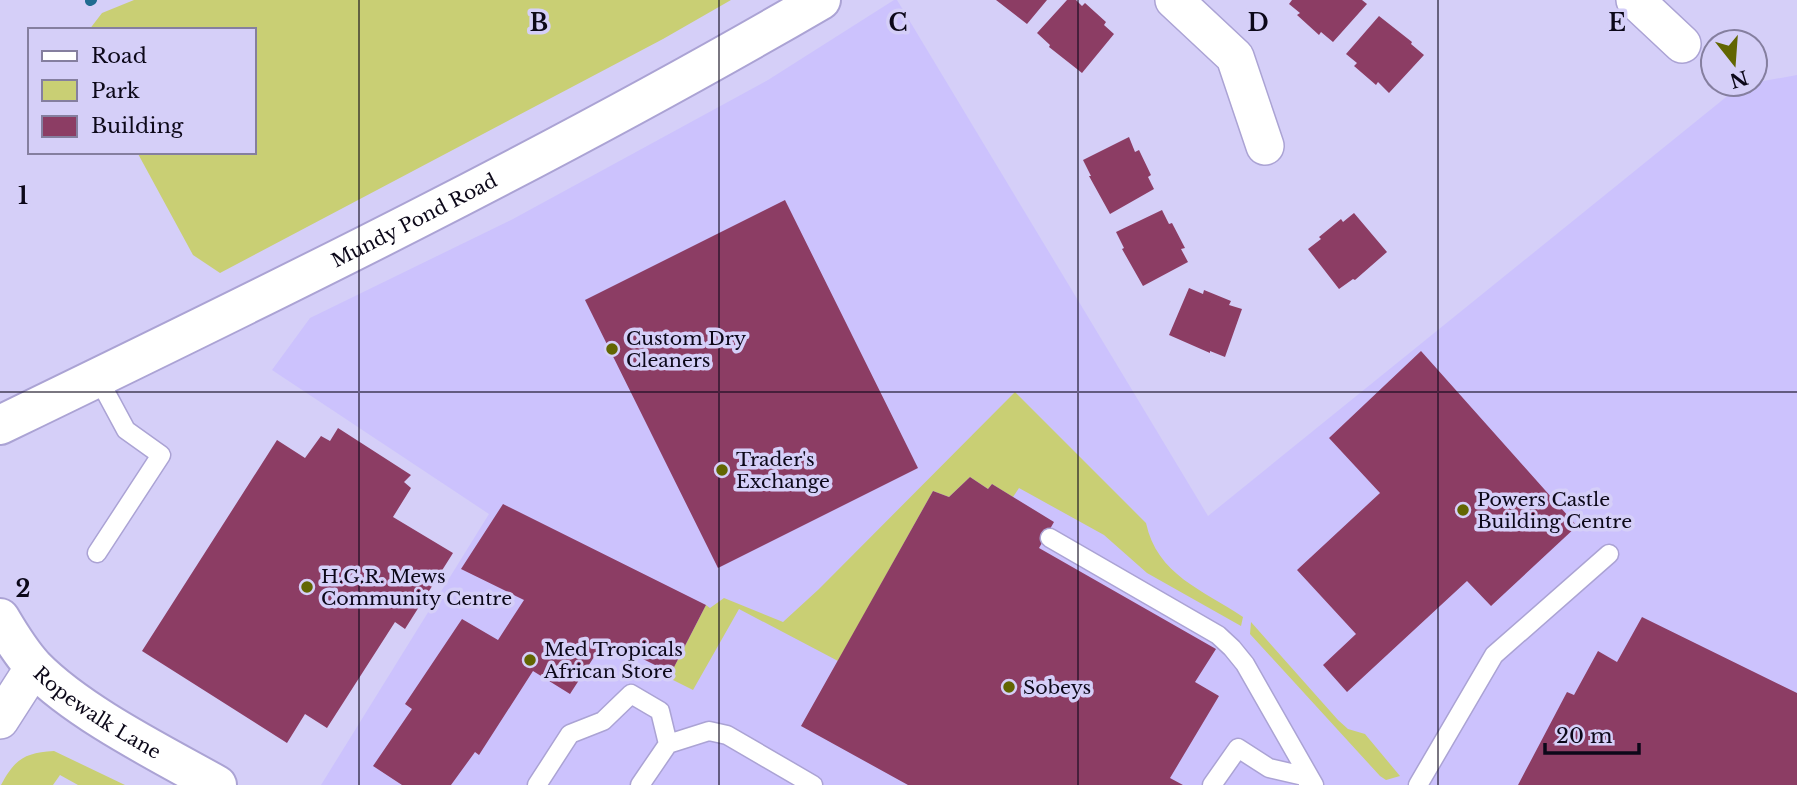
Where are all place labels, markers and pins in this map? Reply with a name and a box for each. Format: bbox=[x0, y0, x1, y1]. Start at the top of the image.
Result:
place label: Custom Dry Cleaners bbox=[626, 327, 746, 372]
marker: Custom Dry Cleaners bbox=[604, 341, 620, 357]
place label: Trader's Exchange bbox=[736, 448, 830, 493]
marker: Trader's Exchange bbox=[714, 462, 730, 478]
place label: Powers Castle Building Centre bbox=[1477, 488, 1632, 533]
marker: Powers Castle Building Centre bbox=[1455, 502, 1471, 518]
place label: H.G.R. Mews Community Centre bbox=[321, 565, 512, 610]
marker: H.G.R. Mews Community Centre bbox=[299, 579, 315, 595]
place label: Med Tropicals African Store bbox=[543, 638, 683, 683]
marker: Med Tropicals African Store bbox=[522, 652, 538, 668]
place label: Sobeys bbox=[1023, 676, 1091, 699]
marker: Sobeys bbox=[1001, 679, 1017, 695]

